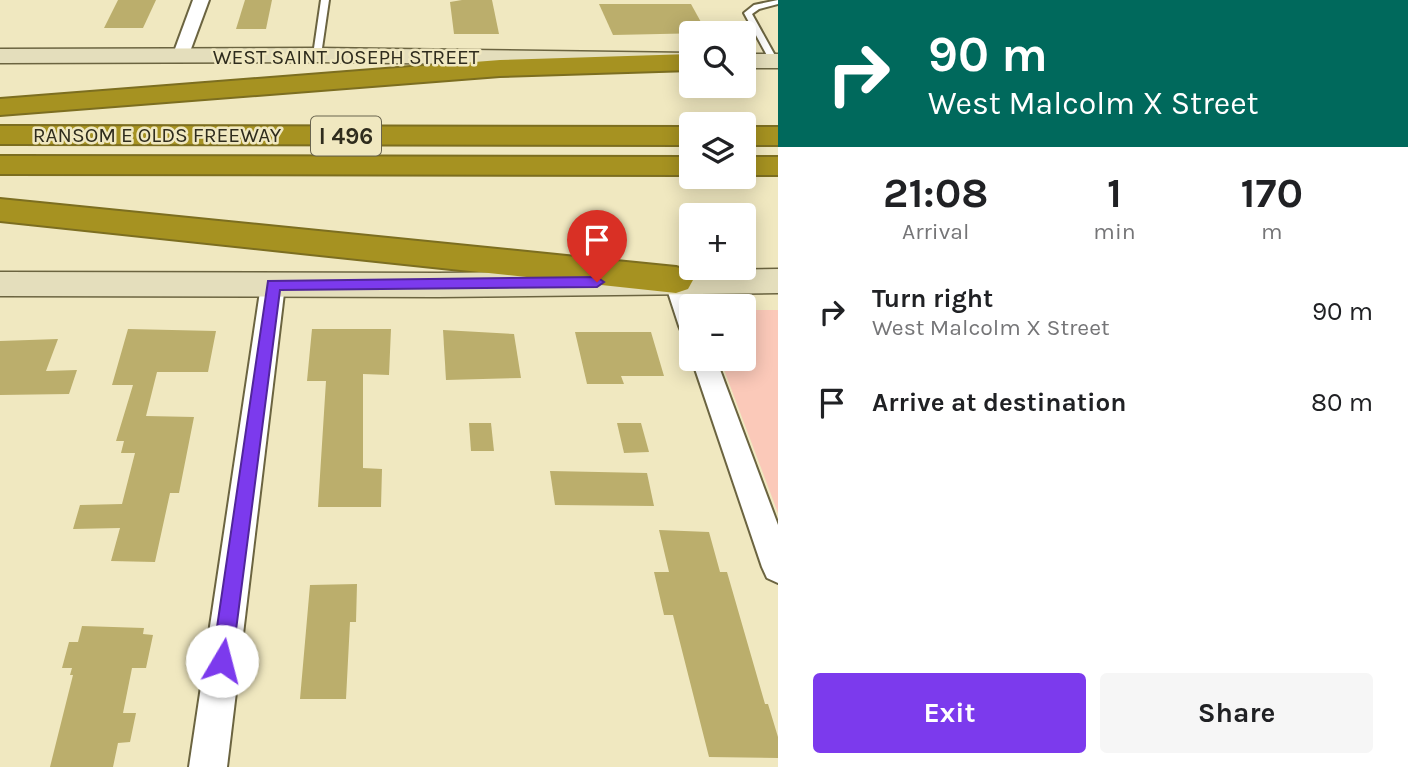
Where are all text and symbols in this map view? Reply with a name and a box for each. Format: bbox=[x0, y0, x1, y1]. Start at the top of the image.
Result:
map controls bbox=[679, 21, 756, 371]
button: search bbox=[679, 21, 756, 98]
text: 90 m bbox=[928, 26, 1048, 83]
icon: right bbox=[813, 28, 904, 119]
street label: WEST SAINT JOSEPH STREET bbox=[213, 45, 480, 69]
text: West Malcolm X Street bbox=[928, 85, 1259, 122]
button: layers bbox=[679, 112, 756, 189]
road number: I 496 bbox=[311, 116, 381, 155]
street label: RANSOM E OLDS FREEWAY bbox=[33, 123, 282, 147]
text: 21:08 bbox=[883, 168, 988, 218]
text: 1 bbox=[1107, 168, 1122, 218]
text: 170 bbox=[1241, 168, 1303, 218]
button: + bbox=[679, 203, 756, 280]
pin bbox=[567, 210, 627, 282]
text: Arrival bbox=[902, 218, 969, 245]
text: min bbox=[1093, 218, 1136, 245]
text: m bbox=[1261, 218, 1283, 245]
icon: arrive bbox=[578, 221, 616, 259]
text: Turn right bbox=[872, 283, 993, 314]
icon: right bbox=[813, 293, 851, 331]
button: − bbox=[679, 294, 756, 371]
text: 90 m bbox=[1312, 296, 1373, 327]
text: West Malcolm X Street bbox=[872, 314, 1110, 341]
icon: arrive bbox=[813, 384, 851, 422]
text: Arrive at destination bbox=[872, 387, 1126, 418]
text: 80 m bbox=[1311, 387, 1373, 418]
position arrow bbox=[185, 624, 259, 698]
button: Exit bbox=[813, 673, 1086, 753]
button: Share bbox=[1100, 673, 1373, 753]

